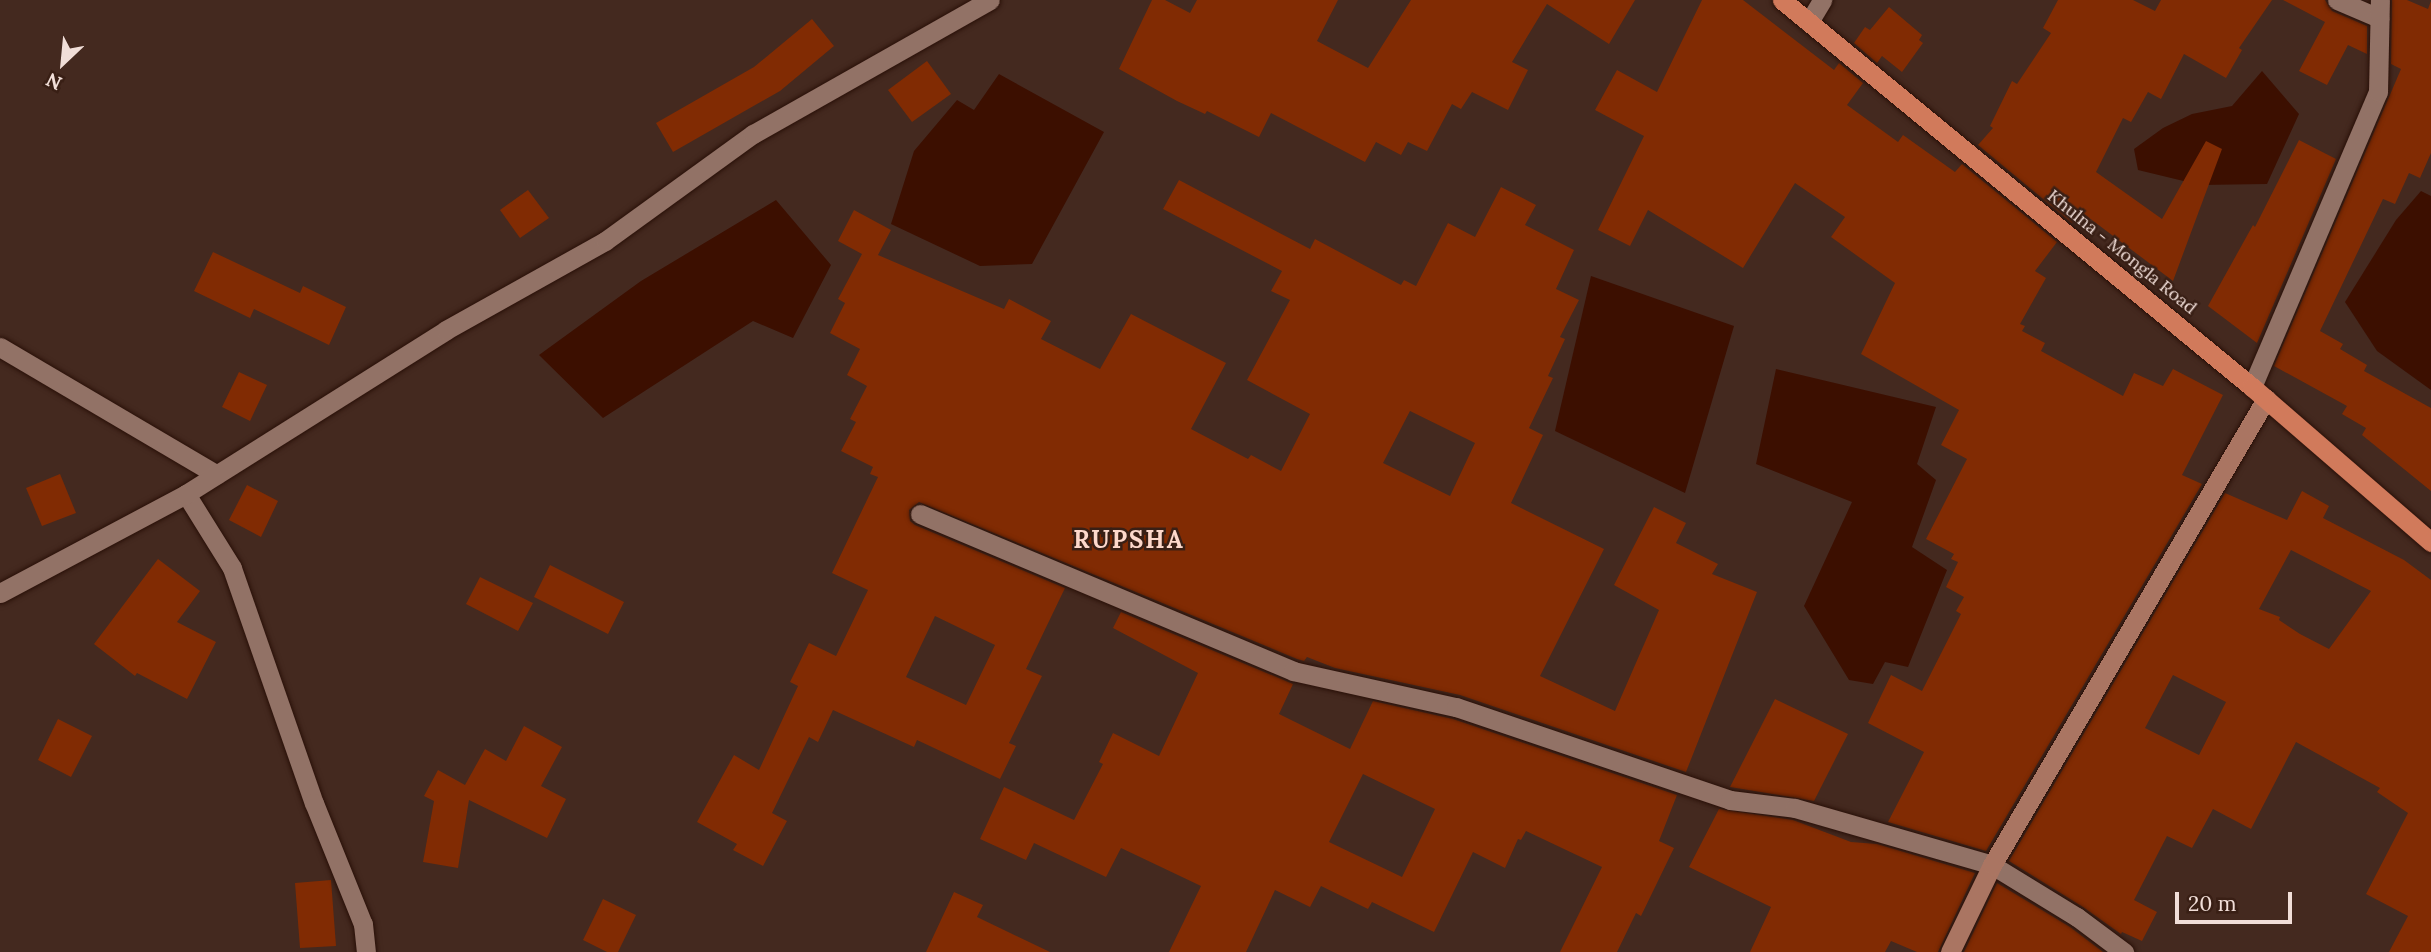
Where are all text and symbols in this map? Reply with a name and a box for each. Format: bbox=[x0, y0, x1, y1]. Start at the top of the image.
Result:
north arrow bbox=[28, 28, 98, 98]
text: N bbox=[42, 68, 66, 96]
street label: Khulna - Mongla Road bbox=[2043, 185, 2201, 319]
district label: RUPSHA bbox=[1074, 526, 1184, 554]
scale bar bbox=[2179, 878, 2296, 922]
text: 20 m bbox=[2188, 890, 2237, 917]

